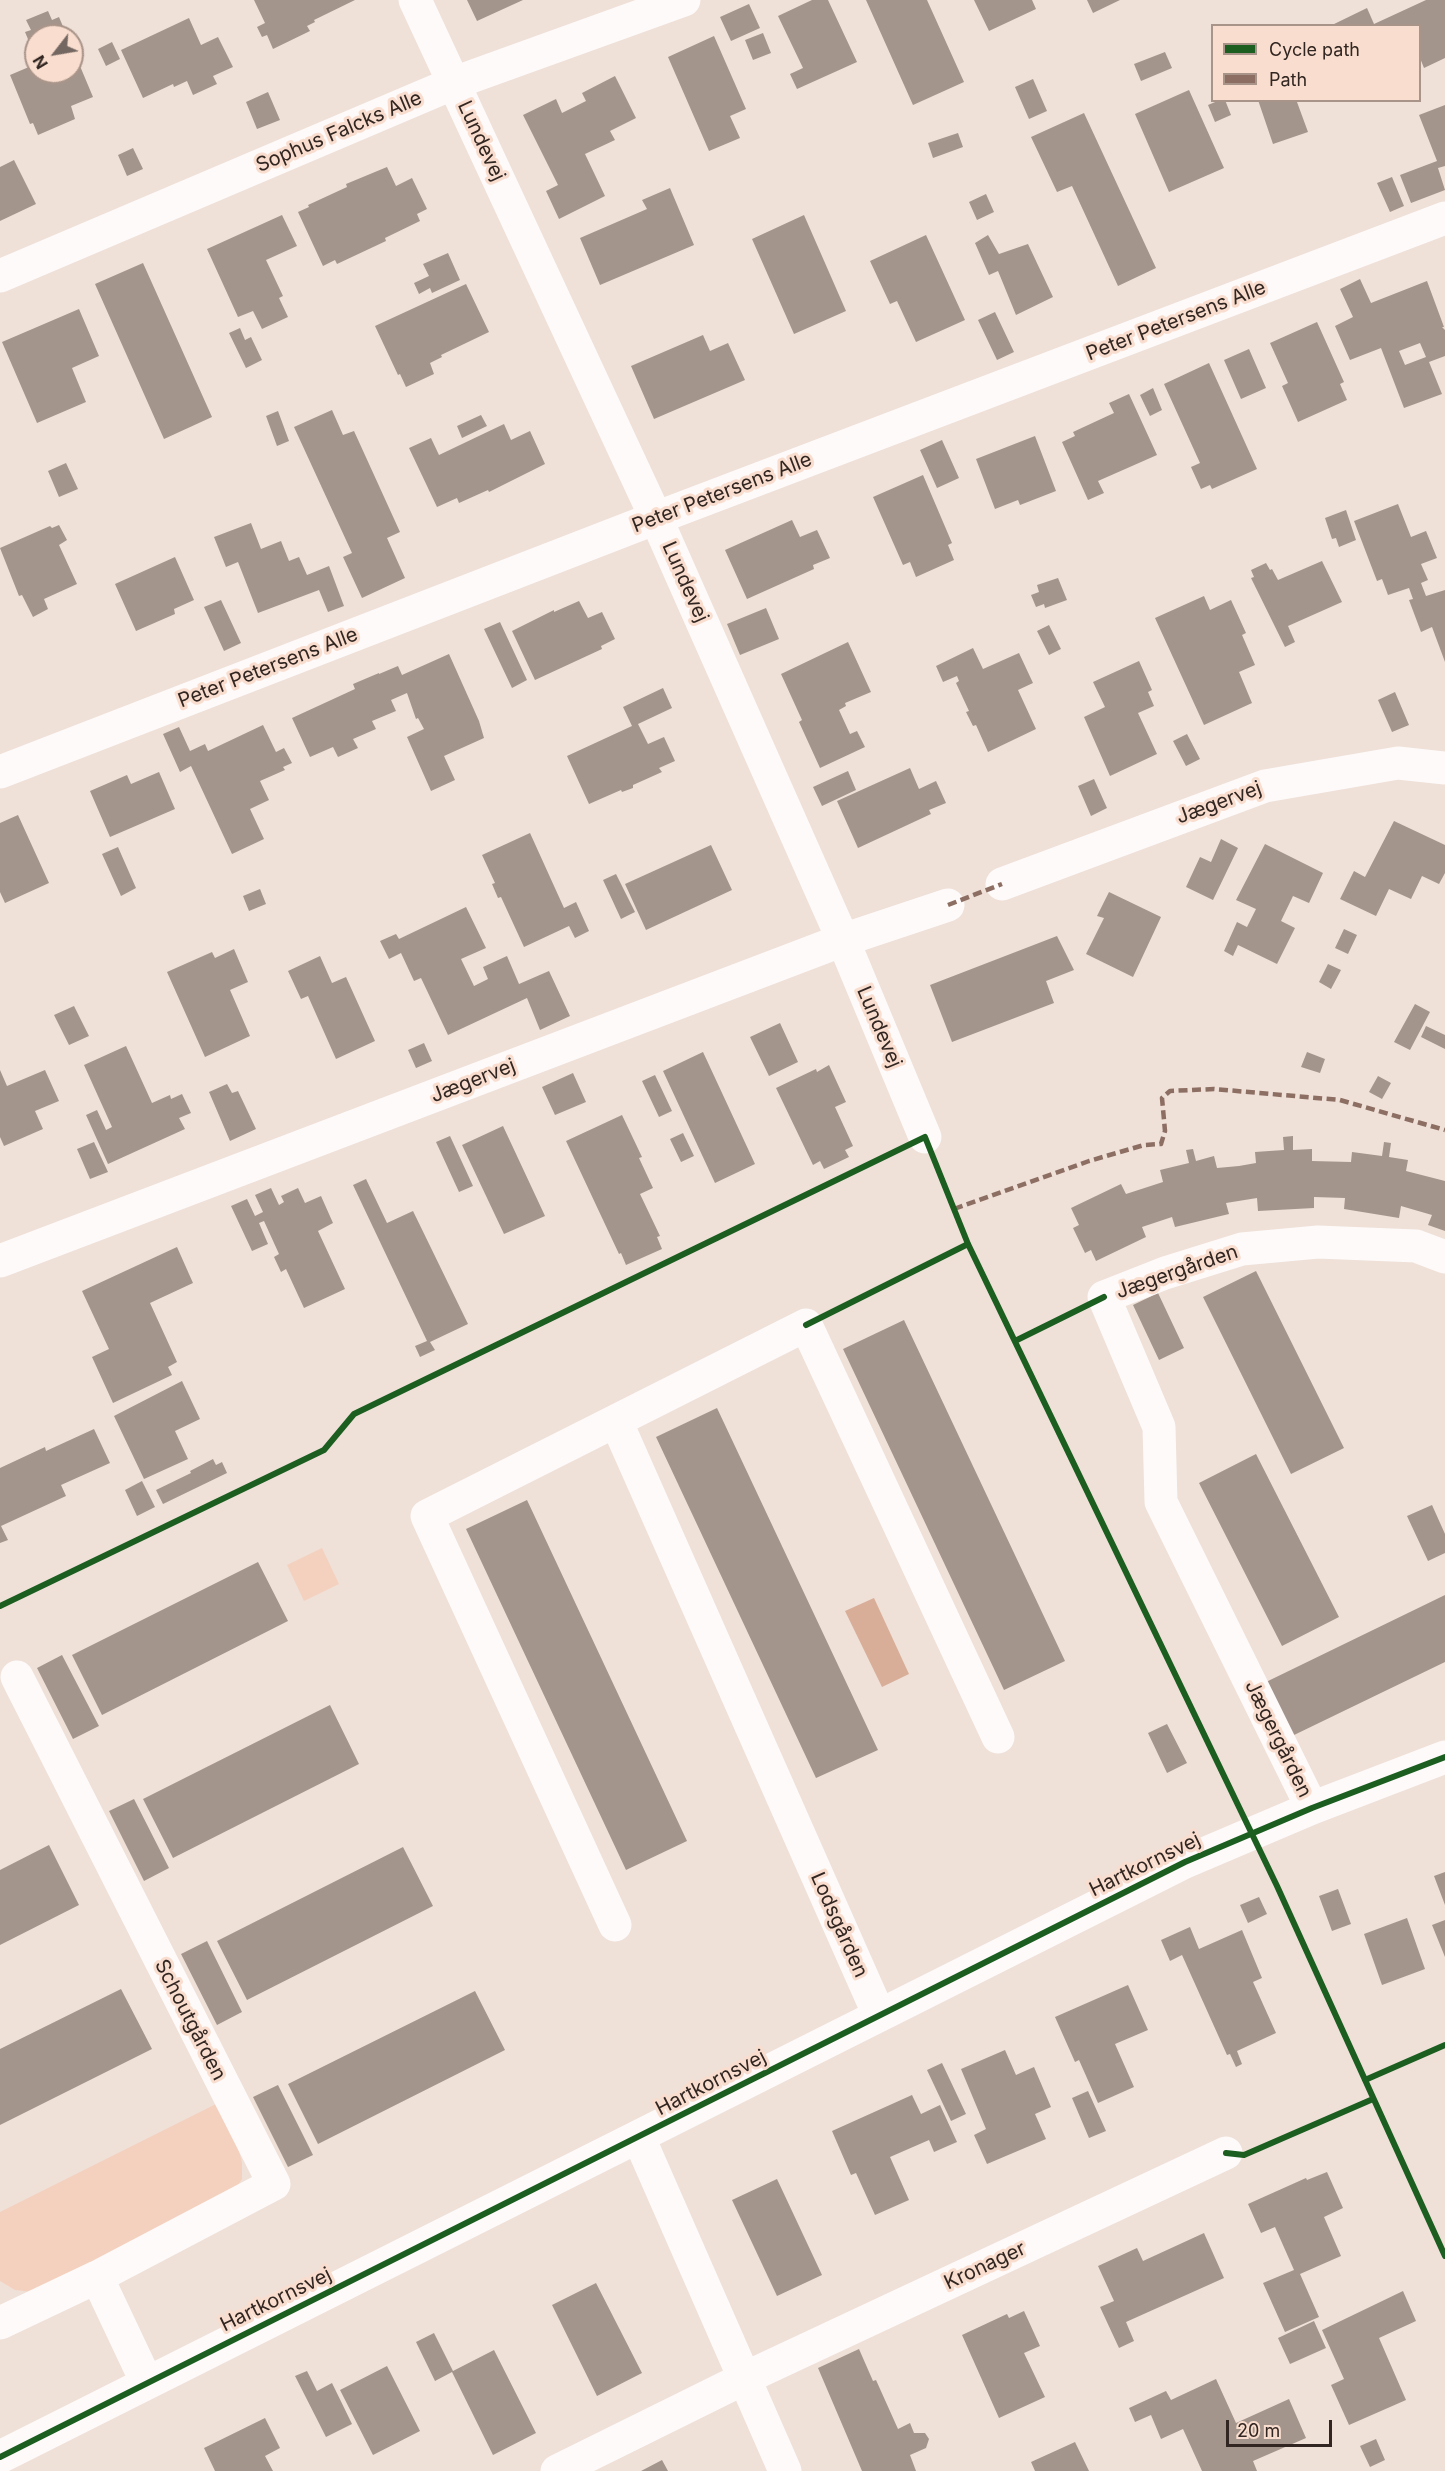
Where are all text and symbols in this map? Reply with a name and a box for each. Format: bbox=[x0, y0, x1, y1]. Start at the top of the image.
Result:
north arrow bbox=[24, 24, 84, 84]
legend bbox=[1211, 24, 1421, 102]
text: Cycle path bbox=[1269, 39, 1360, 60]
text: N bbox=[29, 52, 52, 73]
text: Path bbox=[1269, 69, 1307, 90]
street label: Sophus Falcks Alle bbox=[252, 86, 426, 178]
street label: Lundevej bbox=[452, 97, 510, 185]
street label: Peter Petersens Alle bbox=[1083, 276, 1269, 366]
street label: Peter Petersens Alle bbox=[629, 448, 815, 538]
street label: Lundevej bbox=[657, 538, 713, 626]
street label: Peter Petersens Alle bbox=[175, 623, 361, 713]
street label: Jægervej bbox=[1173, 777, 1265, 829]
street label: Lundevej bbox=[851, 983, 907, 1071]
street label: Jægervej bbox=[427, 1054, 519, 1108]
street label: Jægergården bbox=[1113, 1240, 1241, 1304]
street label: Jægergården bbox=[1239, 1677, 1317, 1801]
street label: Hartkornsvej bbox=[1086, 1828, 1204, 1902]
street label: Lodsgården bbox=[805, 1869, 873, 1981]
street label: Schoutgården bbox=[149, 1955, 231, 2085]
street label: Hartkornsvej bbox=[652, 2045, 770, 2121]
street label: Kronager bbox=[940, 2237, 1030, 2295]
street label: Hartkornsvej bbox=[217, 2263, 335, 2337]
scale bar bbox=[1229, 2408, 1336, 2446]
text: 20 m bbox=[1237, 2420, 1280, 2441]

